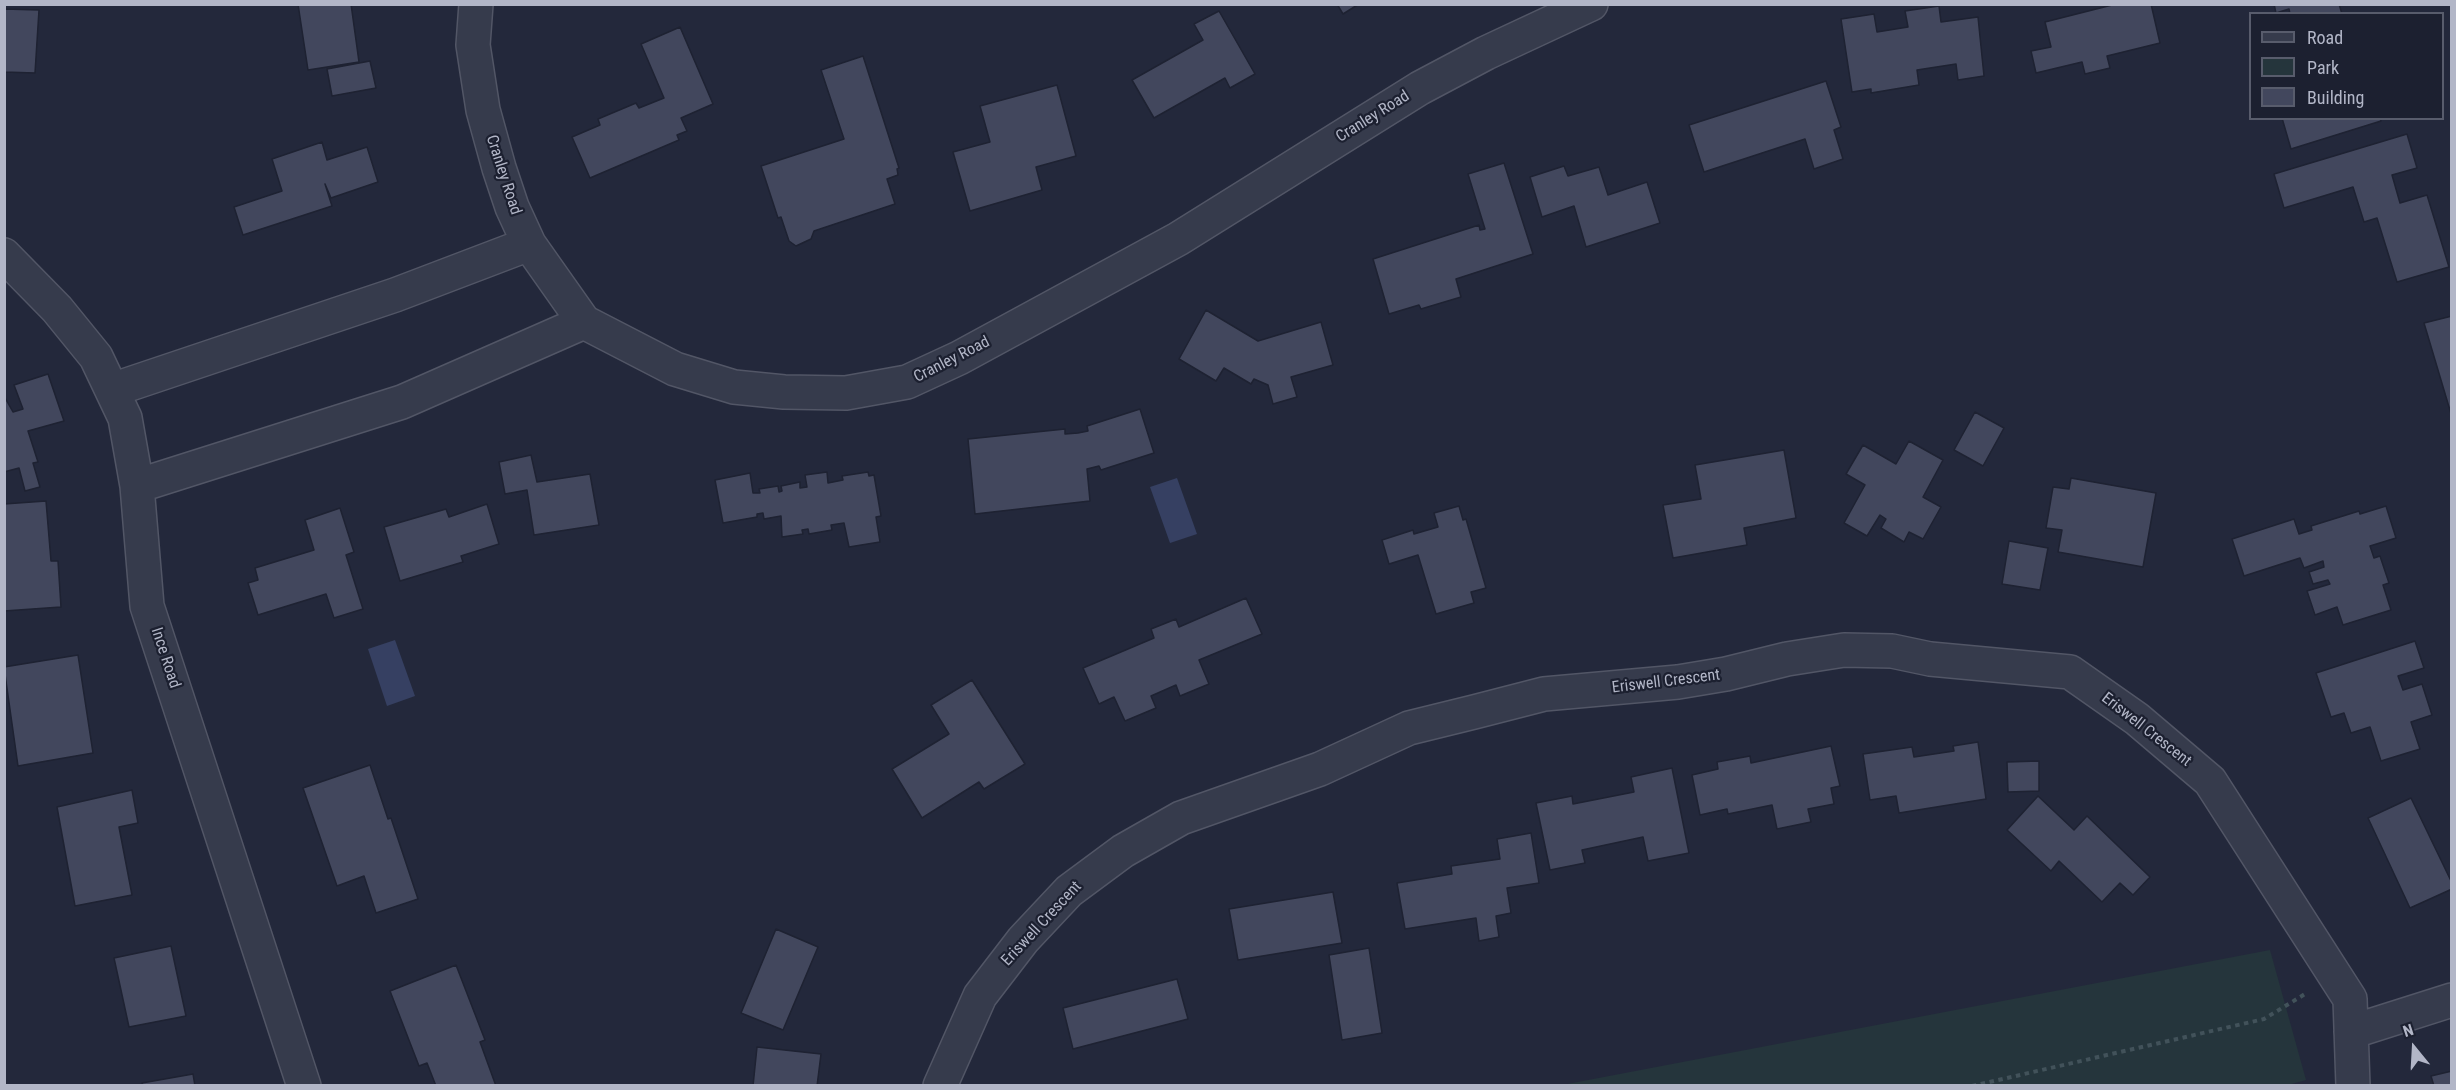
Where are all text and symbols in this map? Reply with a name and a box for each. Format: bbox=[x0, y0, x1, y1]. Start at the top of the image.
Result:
legend bbox=[2249, 12, 2444, 120]
text: Road bbox=[2307, 27, 2343, 48]
text: Park bbox=[2307, 57, 2339, 78]
street label: Cranley Road bbox=[1333, 87, 1413, 147]
text: Building bbox=[2307, 87, 2364, 108]
street label: Cranley Road bbox=[481, 133, 525, 217]
street label: Cranley Road bbox=[911, 333, 993, 387]
street label: Ince Road bbox=[146, 625, 184, 691]
street label: Eriswell Crescent bbox=[1611, 666, 1721, 698]
street label: Eriswell Crescent bbox=[2097, 689, 2195, 771]
street label: Eriswell Crescent bbox=[998, 878, 1086, 970]
north arrow bbox=[2384, 1018, 2444, 1078]
text: N bbox=[2401, 1020, 2416, 1041]

